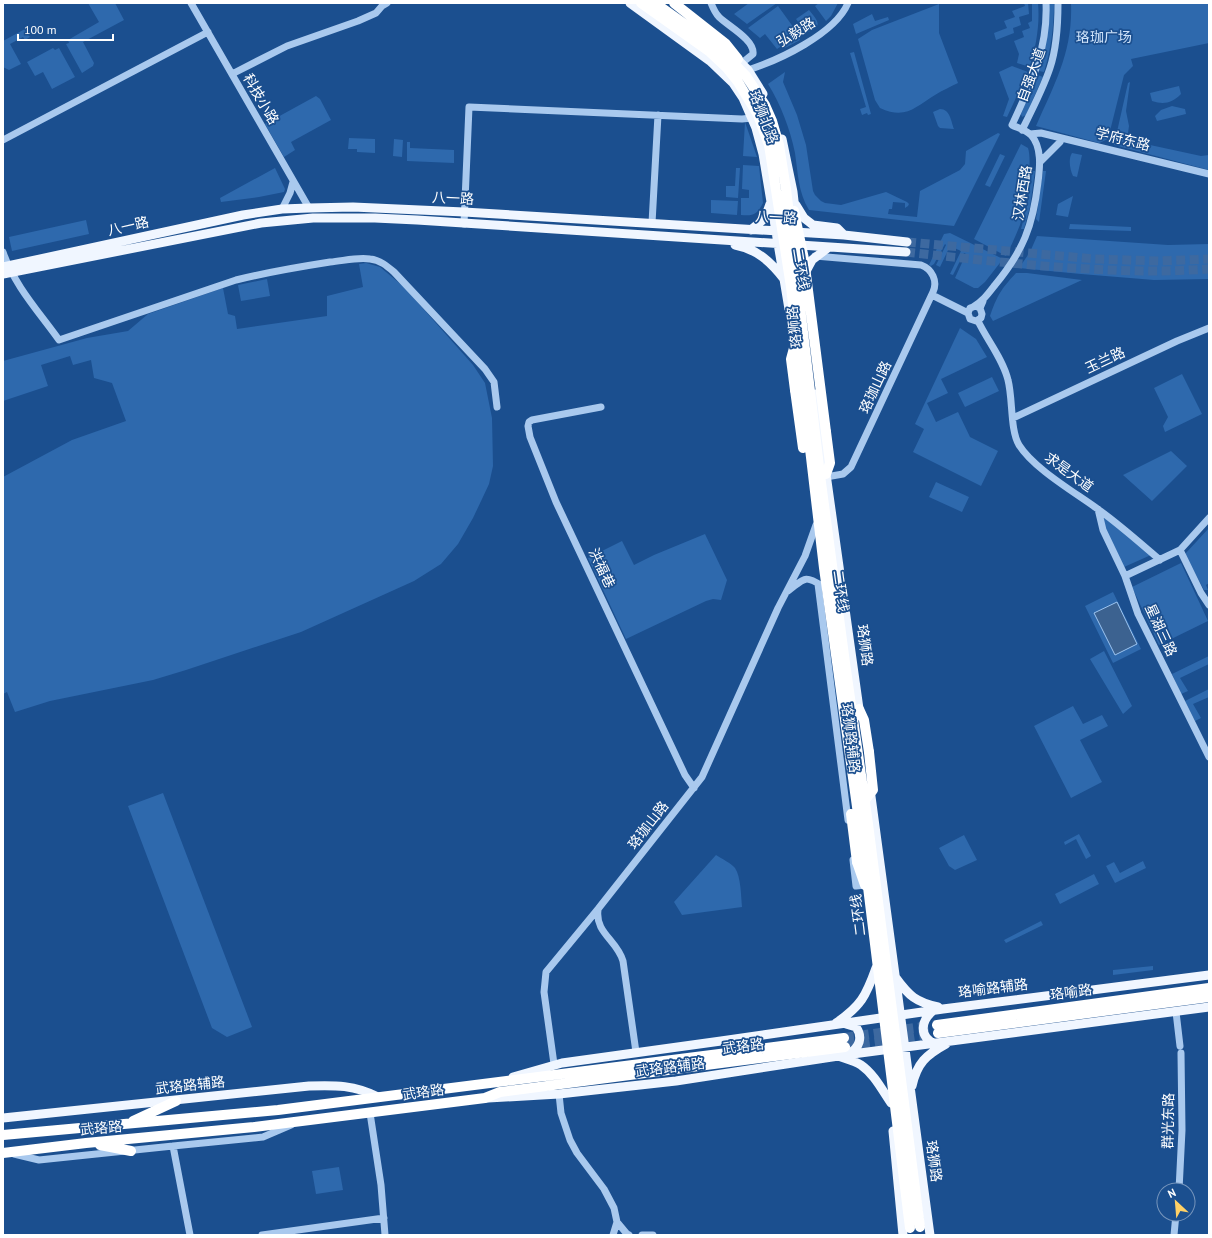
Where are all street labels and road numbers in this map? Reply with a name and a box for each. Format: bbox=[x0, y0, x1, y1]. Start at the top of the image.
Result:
street label: 弘毅路 bbox=[773, 13, 819, 51]
street label: 自强大道 bbox=[1013, 46, 1049, 104]
street label: 科技小路 bbox=[239, 70, 283, 128]
street label: 珞狮北路 bbox=[746, 88, 782, 146]
street label: 学府东路 bbox=[1094, 123, 1152, 155]
street label: 汉林西路 bbox=[1009, 164, 1035, 222]
street label: 八一路 bbox=[432, 188, 474, 208]
street label: 八一路 bbox=[755, 207, 797, 227]
street label: 八一路 bbox=[106, 213, 150, 239]
street label: 二环线 bbox=[789, 247, 813, 291]
street label: 珞狮路 bbox=[783, 305, 805, 349]
street label: 玉兰路 bbox=[1082, 343, 1128, 377]
street label: 珞珈山路 bbox=[855, 358, 895, 416]
street label: 求是大道 bbox=[1041, 448, 1097, 496]
street label: 洪福巷 bbox=[585, 545, 619, 591]
street label: 二环线 bbox=[829, 569, 853, 613]
street label: 星湖三路 bbox=[1141, 601, 1181, 659]
street label: 珞狮路 bbox=[853, 623, 877, 667]
street label: 珞狮路辅路 bbox=[838, 702, 864, 774]
street label: 珞珈山路 bbox=[624, 797, 672, 853]
street label: 二环线 bbox=[847, 893, 869, 937]
street label: 珞喻路辅路 bbox=[957, 975, 1029, 1001]
street label: 珞喻路 bbox=[1049, 980, 1093, 1004]
street label: 武珞路 bbox=[721, 1035, 765, 1057]
street label: 武珞路辅路 bbox=[634, 1054, 706, 1080]
street label: 武珞路辅路 bbox=[154, 1072, 226, 1098]
street label: 武珞路 bbox=[401, 1080, 445, 1104]
street label: 群光东路 bbox=[1159, 1093, 1177, 1149]
street label: 武珞路 bbox=[79, 1117, 123, 1139]
street label: 珞狮路 bbox=[922, 1139, 946, 1183]

